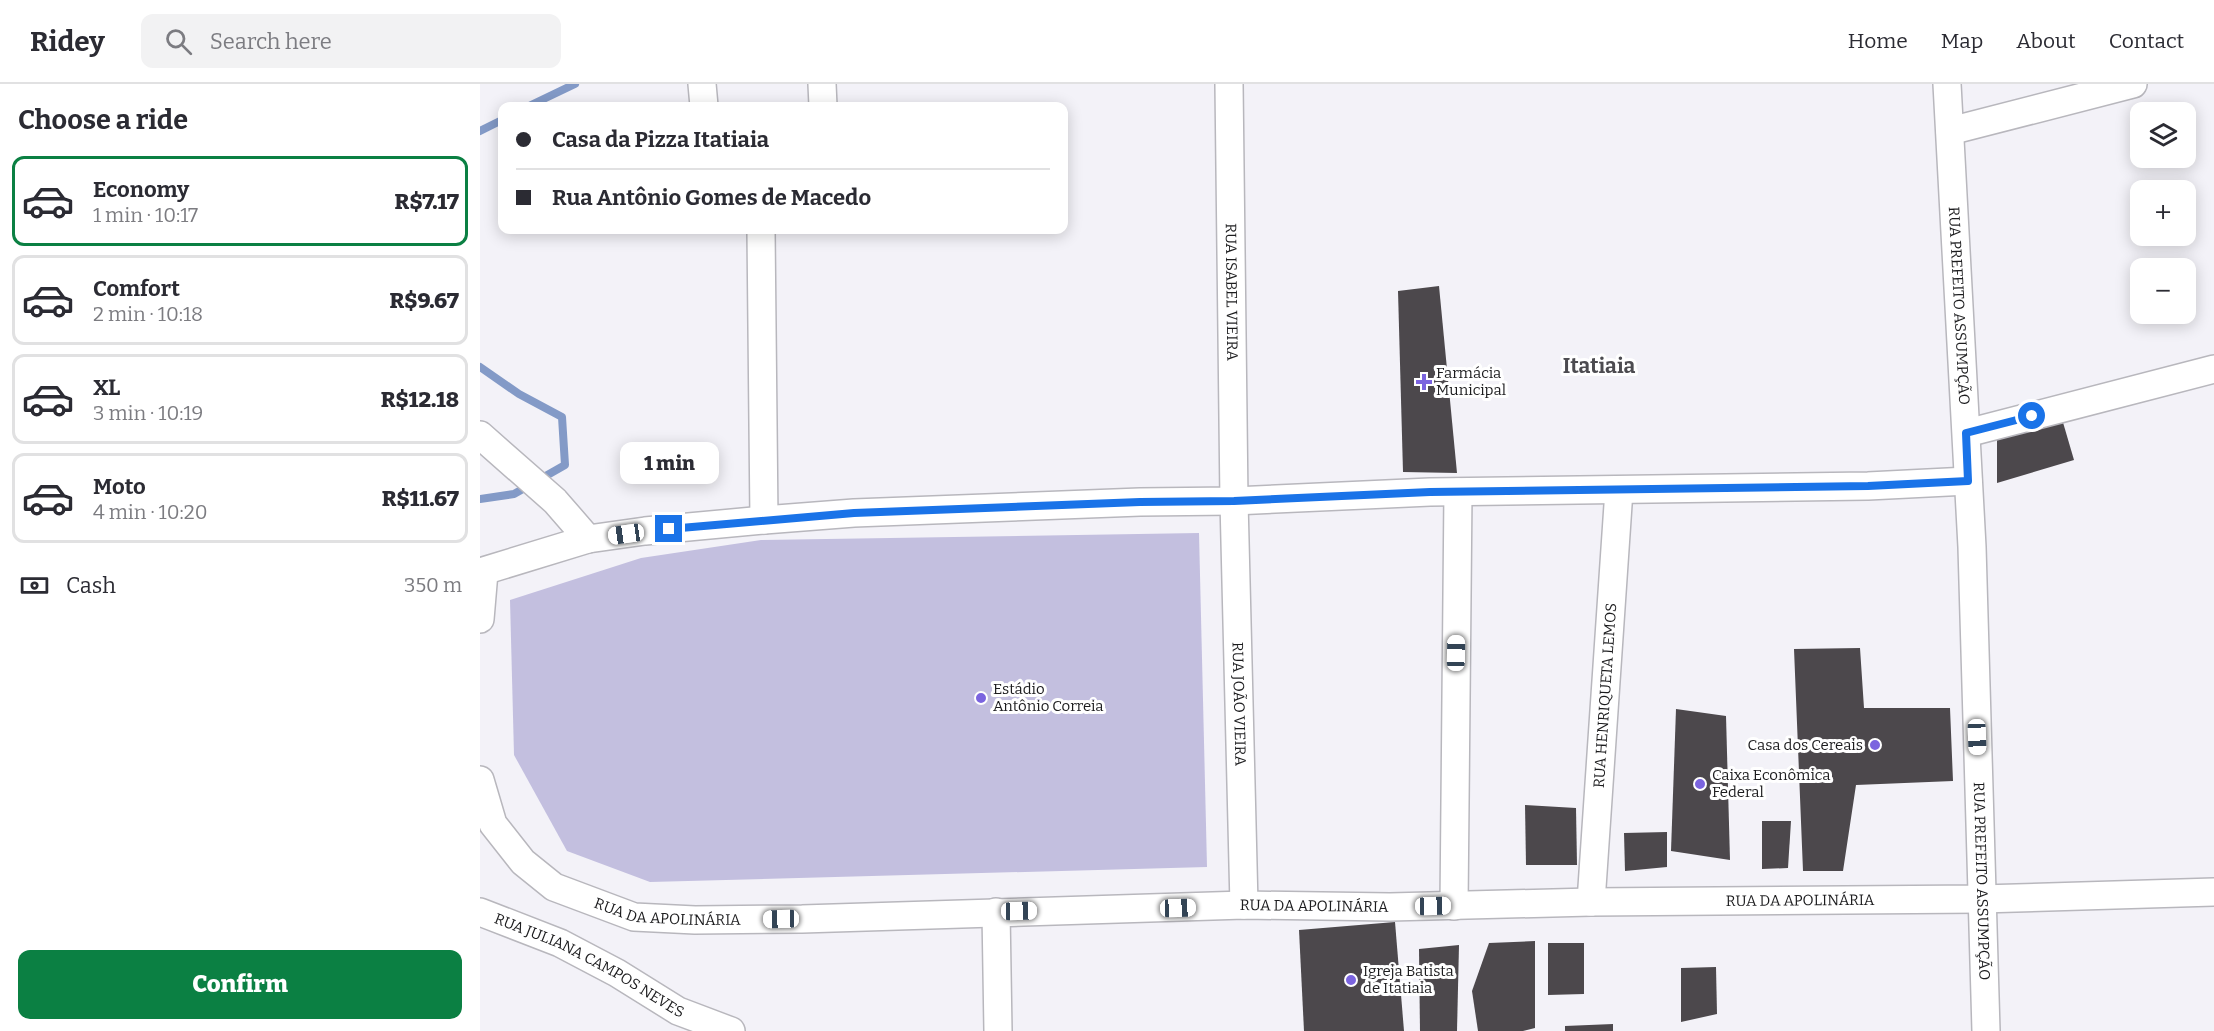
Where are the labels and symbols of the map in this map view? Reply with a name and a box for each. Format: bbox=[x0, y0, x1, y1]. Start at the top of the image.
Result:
street label: RUA PREFEITO ASSUMPÇÃO bbox=[1945, 206, 1973, 405]
street label: RUA ISABEL VIEIRA bbox=[1222, 223, 1241, 361]
district label: Itatiaia bbox=[1563, 353, 1635, 379]
place label: Farmácia Municipal bbox=[1436, 364, 1506, 399]
marker: Farmácia Municipal bbox=[1417, 375, 1431, 389]
route start bbox=[2018, 402, 2045, 429]
callout: 1 min bbox=[620, 442, 718, 484]
route end bbox=[655, 515, 682, 542]
car bbox=[607, 523, 645, 545]
street label: RUA HENRIQUETA LEMOS bbox=[1590, 602, 1620, 789]
car bbox=[1447, 635, 1465, 671]
street label: RUA JOÃO VIEIRA bbox=[1228, 642, 1250, 767]
place label: Estádio Antônio Correia bbox=[993, 680, 1104, 715]
marker: Estádio Antônio Correia bbox=[974, 691, 988, 705]
car bbox=[1967, 719, 1987, 755]
place label: Casa dos Cereais bbox=[1748, 736, 1863, 754]
marker: Casa dos Cereais bbox=[1868, 738, 1882, 752]
place label: Caixa Econômica Federal bbox=[1712, 766, 1831, 801]
marker: Caixa Econômica Federal bbox=[1693, 777, 1707, 791]
street label: RUA PREFEITO ASSUMPÇÃO bbox=[1970, 782, 1994, 981]
street label: RUA DA APOLINÁRIA bbox=[1726, 891, 1875, 910]
street label: RUA DA APOLINÁRIA bbox=[592, 894, 741, 929]
street label: RUA DA APOLINÁRIA bbox=[1240, 896, 1389, 916]
car bbox=[1415, 897, 1451, 915]
car bbox=[1160, 898, 1196, 918]
car bbox=[1001, 902, 1037, 920]
street label: RUA JULIANA CAMPOS NEVES bbox=[492, 909, 687, 1021]
car bbox=[763, 910, 799, 928]
place label: Igreja Batista de Itatiaia bbox=[1363, 962, 1454, 997]
marker: Igreja Batista de Itatiaia bbox=[1344, 973, 1358, 987]

